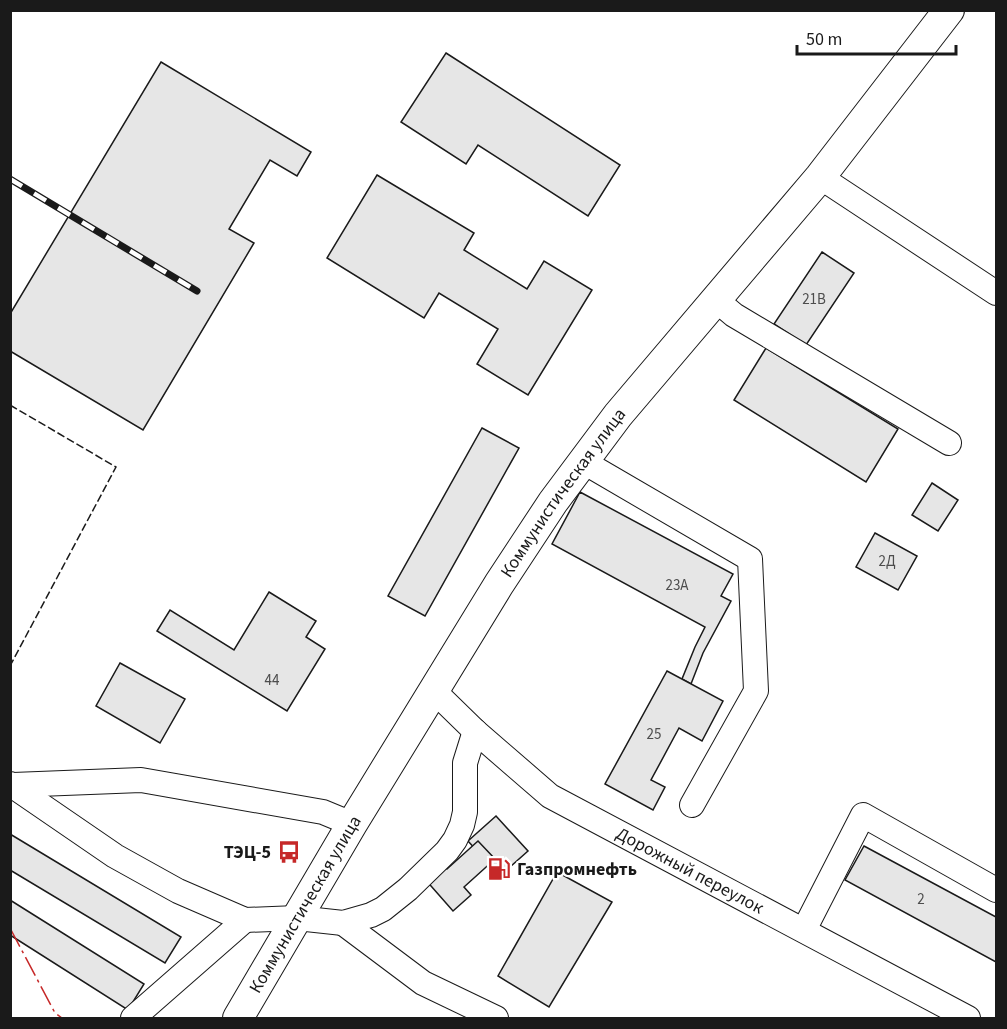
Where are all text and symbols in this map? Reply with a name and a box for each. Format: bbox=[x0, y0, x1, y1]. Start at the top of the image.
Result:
scale bar bbox=[797, 18, 956, 56]
text: 50 m bbox=[806, 27, 842, 52]
house number: 21В bbox=[802, 289, 826, 310]
street label: Коммунистическая улица bbox=[495, 403, 632, 582]
house number: 2Д bbox=[878, 551, 896, 572]
house number: 23А bbox=[665, 575, 689, 596]
house number: 44 bbox=[265, 670, 280, 691]
house number: 25 bbox=[647, 724, 661, 745]
street label: Коммунистическая улица bbox=[243, 811, 367, 998]
street label: Дорожный переулок bbox=[611, 821, 768, 920]
bus stop icon: ТЭЦ-5 bbox=[276, 839, 302, 865]
place label: ТЭЦ-5 bbox=[224, 840, 271, 865]
fuel station icon: Газпромнефть bbox=[486, 856, 512, 882]
place label: Газпромнефть bbox=[517, 857, 637, 882]
house number: 2 bbox=[917, 889, 925, 910]

